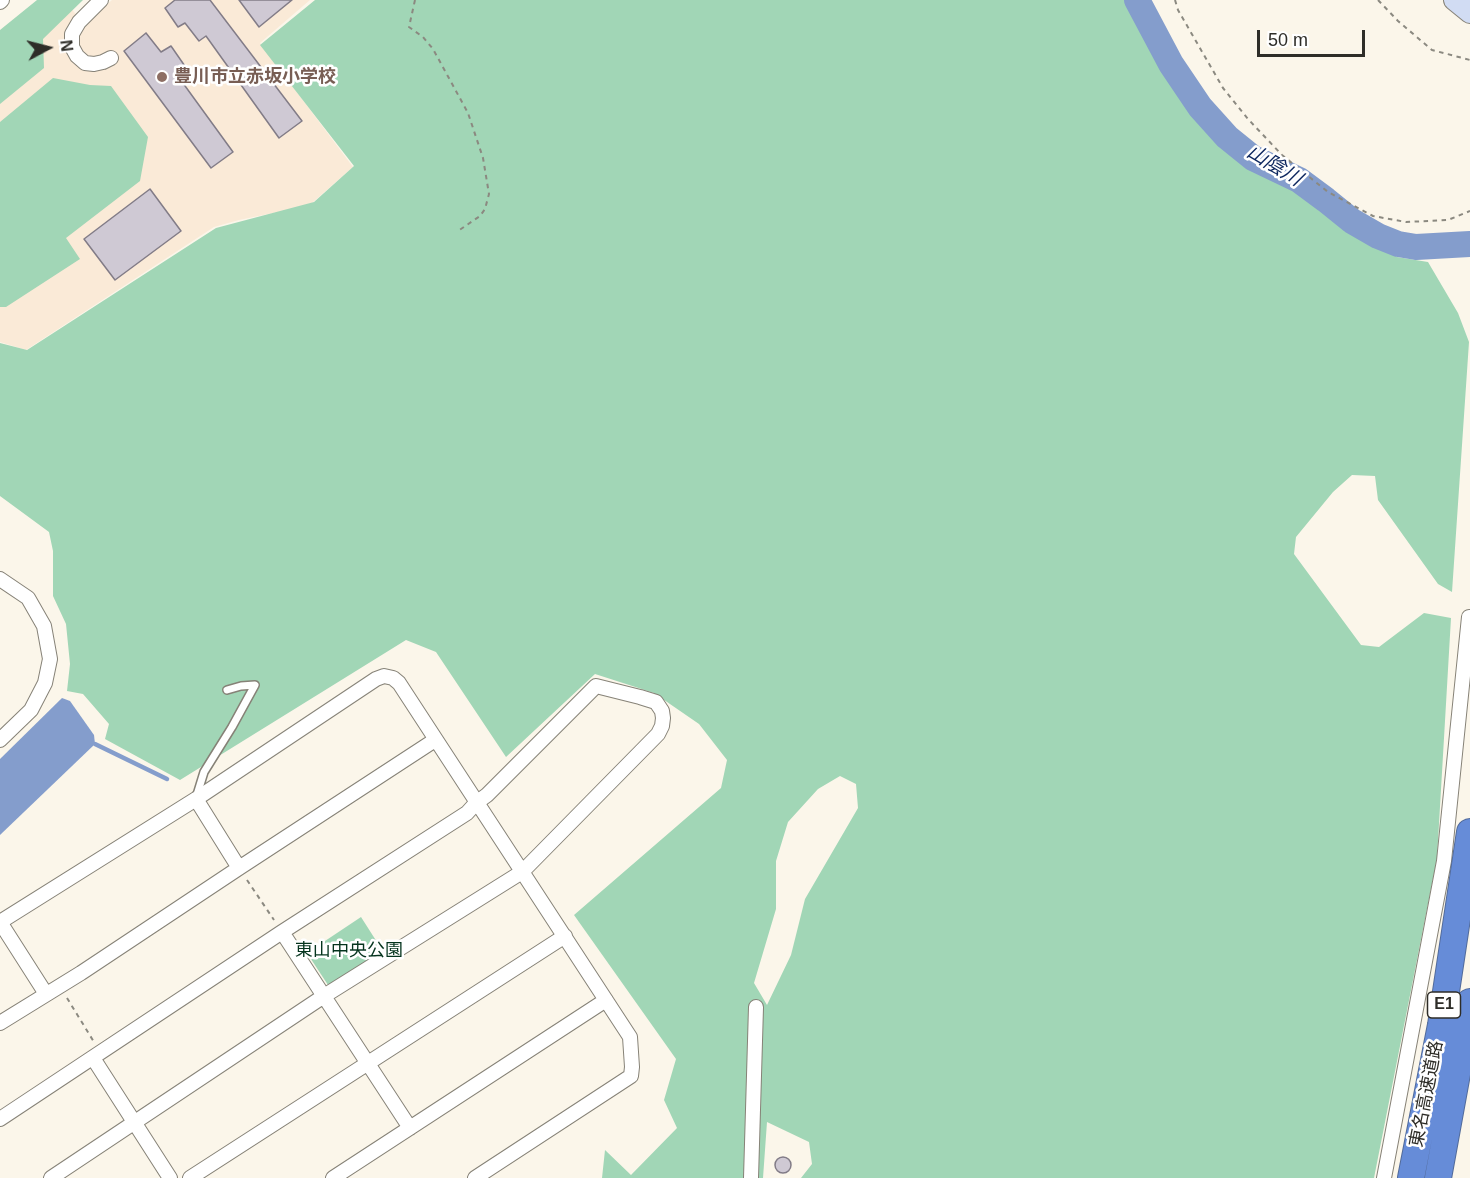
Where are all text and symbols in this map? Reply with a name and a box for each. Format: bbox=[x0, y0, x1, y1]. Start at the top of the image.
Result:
north arrow bbox=[18, 18, 78, 78]
scale bar bbox=[1260, 18, 1368, 56]
text: 50 m bbox=[1268, 30, 1308, 50]
text: N bbox=[57, 39, 76, 53]
place label: 豊川市立赤坂小学校 bbox=[174, 66, 336, 88]
marker: 豊川市立赤坂小学校 bbox=[155, 70, 169, 84]
water label: 山陰川 bbox=[1242, 140, 1306, 192]
park label: 東山中央公園 bbox=[295, 940, 403, 962]
road number: E1 bbox=[1428, 992, 1460, 1018]
street label: 東名高速道路 bbox=[1406, 1039, 1448, 1149]

